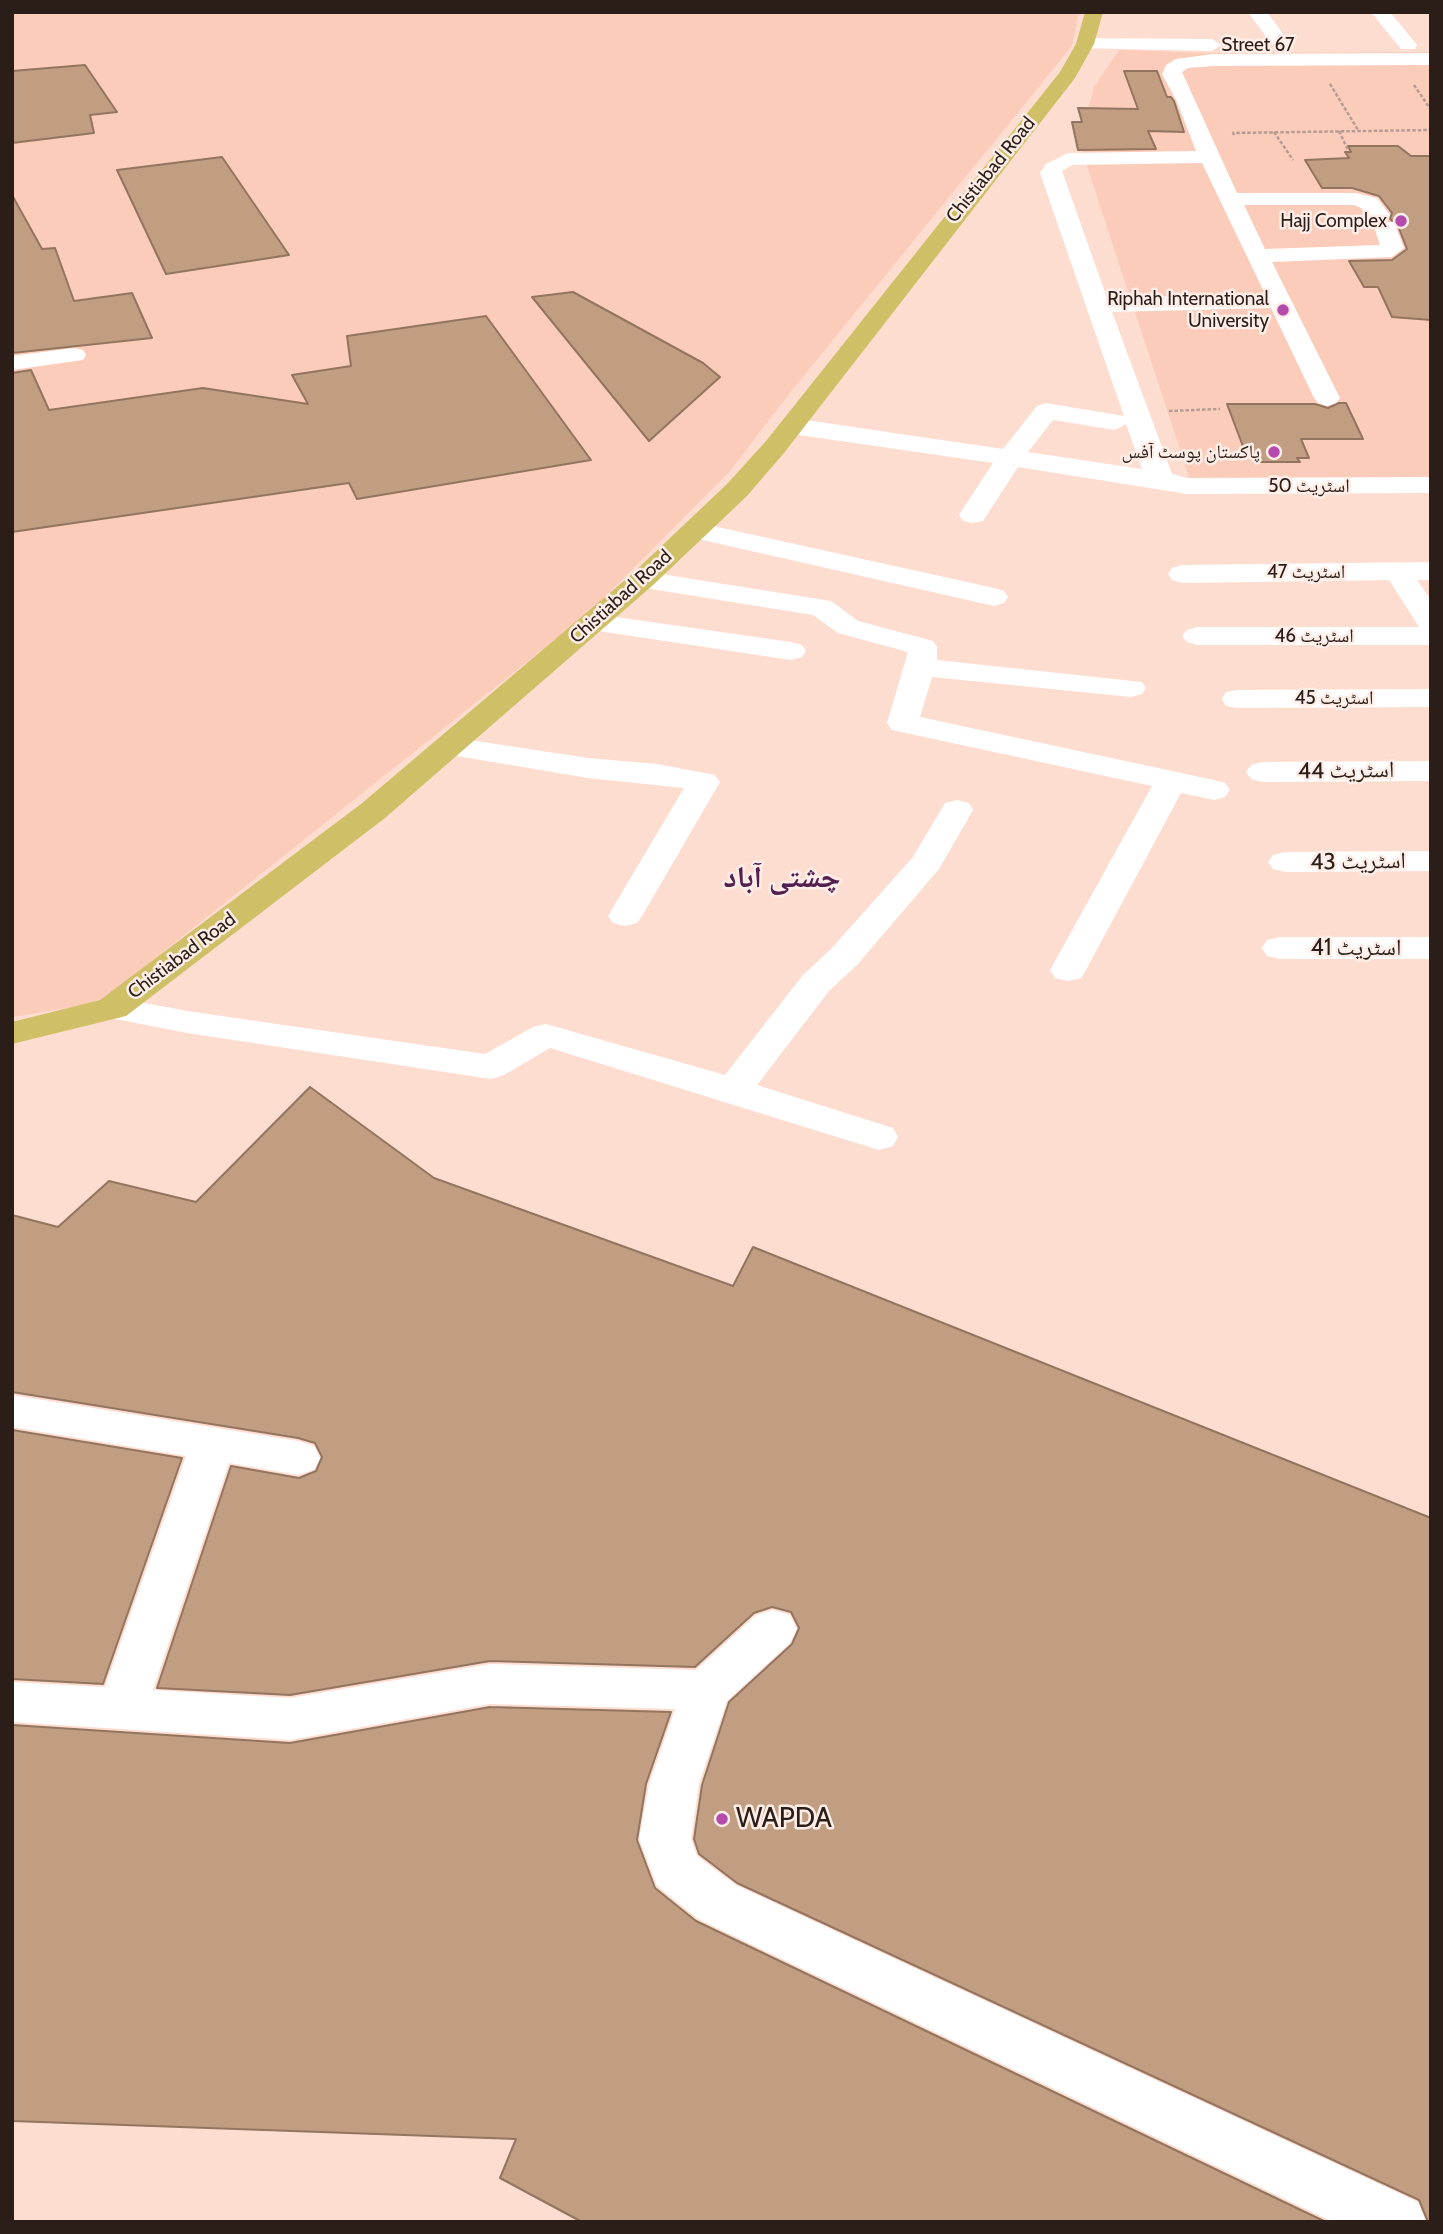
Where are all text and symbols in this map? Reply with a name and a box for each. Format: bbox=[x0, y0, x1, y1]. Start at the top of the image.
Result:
street label: Street 67 bbox=[1221, 34, 1295, 56]
street label: Chistiabad Road bbox=[942, 113, 1040, 227]
place label: Hajj Complex bbox=[1280, 210, 1387, 232]
marker: Hajj Complex bbox=[1393, 213, 1409, 229]
place label: Riphah International University bbox=[1107, 288, 1269, 332]
marker: Riphah International University bbox=[1275, 302, 1291, 318]
place label: پاکستان پوسٹ آفس bbox=[1122, 441, 1260, 463]
marker: پاکستان پوسٹ آفس bbox=[1266, 444, 1282, 460]
street label: اسٹریٹ 50 bbox=[1268, 475, 1350, 497]
street label: Chistiabad Road bbox=[565, 545, 677, 649]
street label: اسٹریٹ 47 bbox=[1267, 561, 1345, 583]
street label: اسٹریٹ 46 bbox=[1274, 625, 1354, 647]
street label: اسٹریٹ 45 bbox=[1294, 687, 1374, 709]
street label: اسٹریٹ 44 bbox=[1297, 756, 1395, 786]
street label: اسٹریٹ 43 bbox=[1310, 847, 1406, 877]
district label: چشتی آباد bbox=[723, 860, 841, 896]
street label: Chistiabad Road bbox=[124, 908, 240, 1004]
street label: اسٹریٹ 41 bbox=[1311, 934, 1401, 962]
place label: WAPDA bbox=[736, 1802, 832, 1836]
marker: WAPDA bbox=[714, 1811, 730, 1827]

